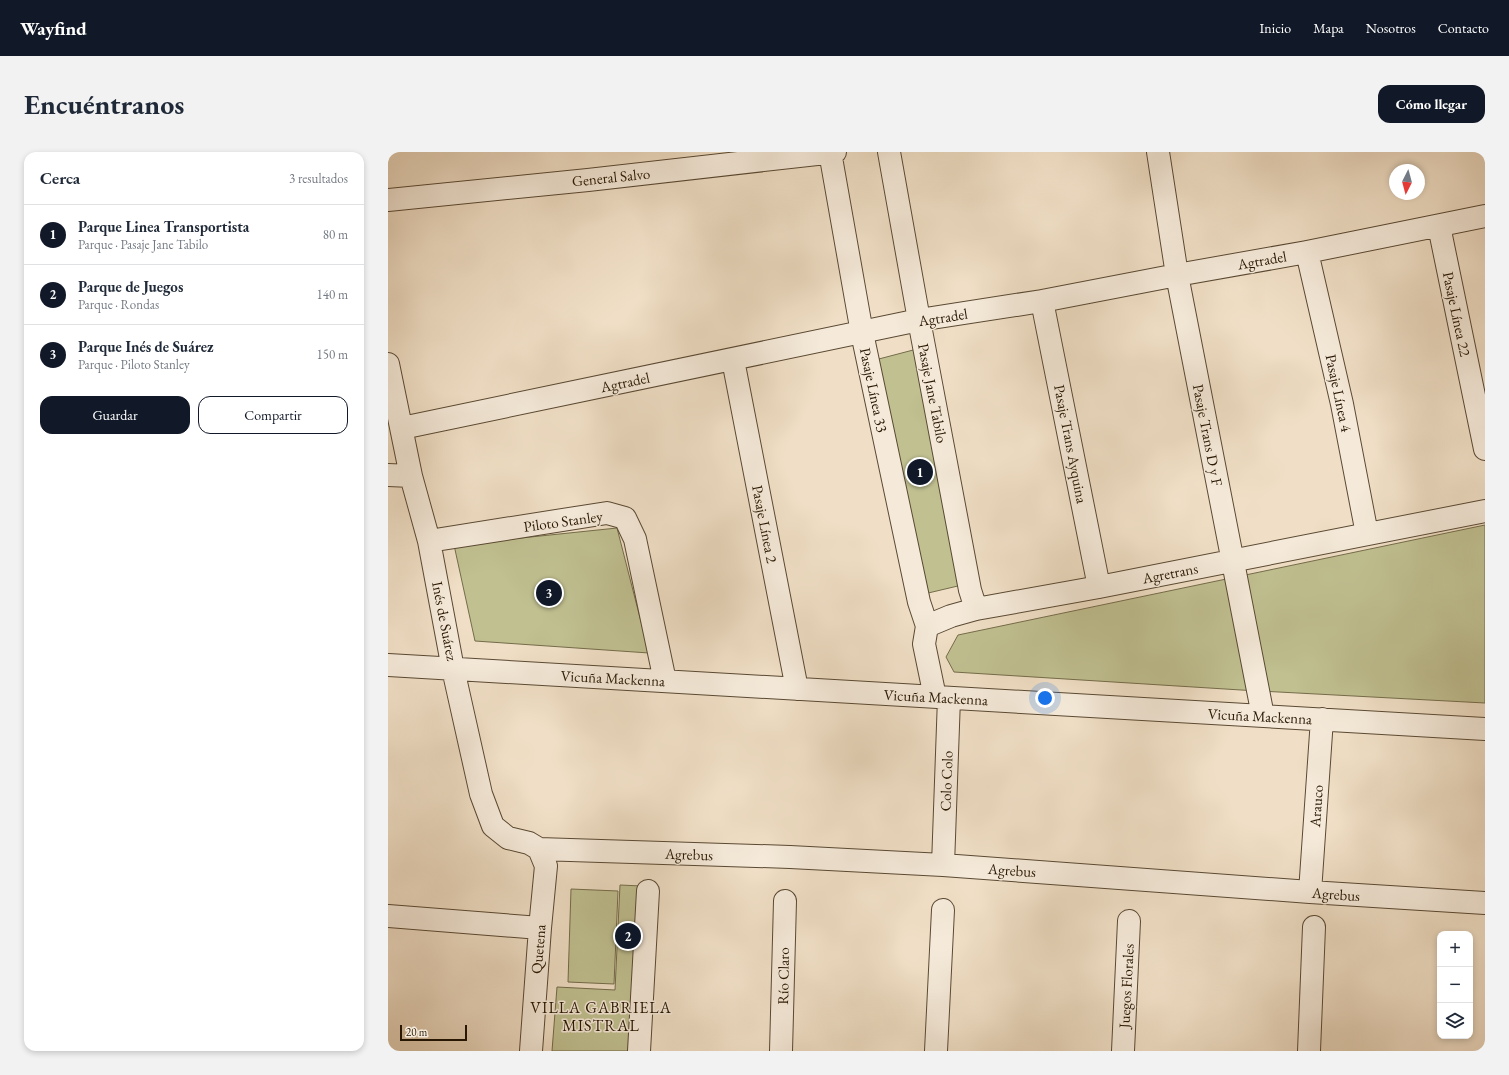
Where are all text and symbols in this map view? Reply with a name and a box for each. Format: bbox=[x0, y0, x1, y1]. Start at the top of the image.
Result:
text: Wayfind bbox=[20, 16, 87, 41]
text: Inicio bbox=[1260, 19, 1291, 37]
text: Mapa bbox=[1313, 19, 1344, 37]
text: Nosotros bbox=[1366, 19, 1416, 37]
text: Contacto bbox=[1438, 19, 1489, 37]
button: Cómo llegar bbox=[1378, 85, 1485, 123]
text: Encuéntranos bbox=[24, 86, 184, 122]
street label: General Salvo bbox=[571, 163, 651, 191]
north arrow bbox=[1389, 164, 1425, 200]
text: Cerca bbox=[40, 167, 80, 189]
text: 3 resultados bbox=[289, 170, 348, 187]
text: Parque Linea Transportista bbox=[78, 217, 249, 236]
text: 1 bbox=[50, 226, 56, 243]
text: 80 m bbox=[323, 226, 348, 243]
text: Parque · Pasaje Jane Tabilo bbox=[78, 236, 208, 253]
street label: Agtradel bbox=[1235, 246, 1288, 274]
street label: Pasaje Línea 22 bbox=[1439, 270, 1475, 359]
text: Parque de Juegos bbox=[78, 277, 183, 296]
text: 2 bbox=[50, 286, 56, 303]
text: 140 m bbox=[317, 286, 348, 303]
text: Parque · Rondas bbox=[78, 296, 159, 313]
street label: Agtradel bbox=[916, 304, 969, 330]
text: Parque Inés de Suárez bbox=[78, 337, 214, 356]
street label: Pasaje Jane Tabilo bbox=[914, 342, 952, 444]
text: 3 bbox=[50, 346, 56, 363]
text: 150 m bbox=[317, 346, 348, 363]
street label: Pasaje Línea 33 bbox=[856, 346, 892, 434]
street label: Pasaje Línea 4 bbox=[1322, 352, 1357, 434]
text: Parque · Piloto Stanley bbox=[78, 356, 190, 373]
street label: Agtradel bbox=[598, 367, 652, 397]
street label: Pasaje Trans D y F bbox=[1189, 382, 1227, 488]
street label: Pasaje Trans Ayquina bbox=[1050, 383, 1092, 505]
button: Guardar bbox=[40, 396, 190, 434]
button: Compartir bbox=[198, 396, 348, 434]
pin: 1 bbox=[907, 457, 933, 487]
street label: Pasaje Línea 2 bbox=[748, 483, 782, 565]
street label: Piloto Stanley bbox=[522, 506, 604, 536]
street label: Agretrans bbox=[1140, 558, 1200, 588]
pin: 3 bbox=[536, 578, 562, 608]
street label: Inés de Suárez bbox=[428, 580, 462, 663]
street label: Vicuña Mackenna bbox=[560, 666, 666, 690]
street label: Vicuña Mackenna bbox=[883, 685, 989, 709]
your location bbox=[1035, 688, 1055, 708]
street label: Vicuña Mackenna bbox=[1207, 704, 1313, 728]
street label: Colo Colo bbox=[935, 750, 957, 812]
street label: Arauco bbox=[1305, 784, 1327, 829]
street label: Agrebus bbox=[664, 844, 714, 864]
street label: Agrebus bbox=[986, 859, 1037, 881]
street label: Agrebus bbox=[1310, 883, 1361, 905]
pin: 2 bbox=[615, 921, 641, 951]
street label: Quetena bbox=[526, 923, 550, 975]
map controls bbox=[1437, 931, 1473, 1039]
button: + bbox=[1437, 931, 1473, 967]
street label: Juegos Florales bbox=[1114, 943, 1138, 1031]
street label: Río Claro bbox=[773, 947, 793, 1005]
button: − bbox=[1437, 967, 1473, 1003]
district label: VILLA GABRIELA MISTRAL bbox=[530, 997, 672, 1036]
button: layers bbox=[1437, 1003, 1473, 1039]
scale bar bbox=[400, 1023, 467, 1042]
text: 20 m bbox=[406, 1025, 427, 1039]

